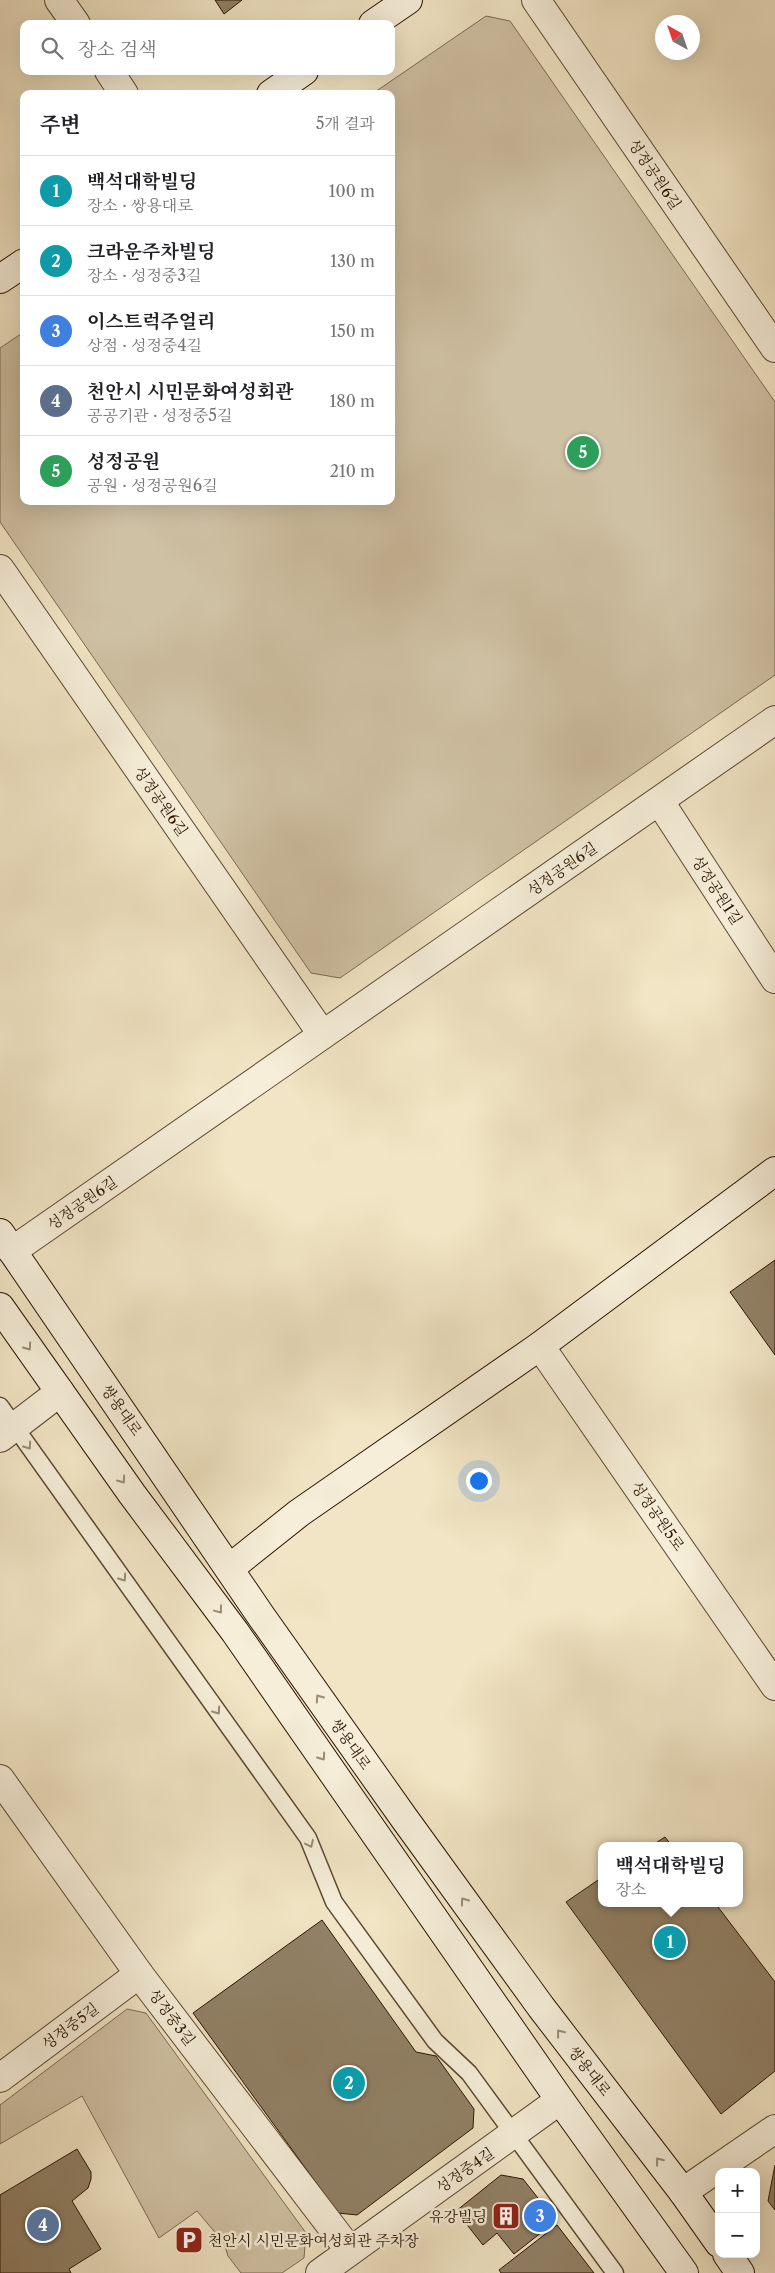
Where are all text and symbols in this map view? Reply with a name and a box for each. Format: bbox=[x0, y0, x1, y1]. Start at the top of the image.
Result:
north arrow bbox=[655, 15, 700, 60]
search box bbox=[20, 20, 395, 75]
icon: search bbox=[38, 34, 66, 62]
text: 장소 검색 bbox=[78, 38, 156, 61]
text: 주변 bbox=[40, 112, 81, 137]
text: 5개 결과 bbox=[316, 113, 375, 133]
street label: 성정공원6길 bbox=[624, 135, 686, 213]
text: 백석대학빌딩 bbox=[87, 170, 197, 193]
text: 1 bbox=[52, 181, 60, 201]
text: 100 m bbox=[329, 181, 375, 201]
text: 장소 · 쌍용대로 bbox=[87, 195, 193, 215]
text: 크라운주차빌딩 bbox=[87, 240, 215, 263]
text: 2 bbox=[51, 251, 61, 271]
text: 130 m bbox=[330, 251, 375, 271]
text: 장소 · 성정중3길 bbox=[87, 265, 202, 285]
text: 이스트럭주얼리 bbox=[87, 310, 215, 333]
text: 3 bbox=[51, 321, 61, 341]
text: 150 m bbox=[330, 321, 375, 341]
text: 상점 · 성정중4길 bbox=[87, 335, 202, 355]
text: 천안시 시민문화여성회관 bbox=[87, 380, 294, 403]
text: 4 bbox=[51, 391, 61, 411]
text: 180 m bbox=[329, 391, 375, 411]
text: 공공기관 · 성정중5길 bbox=[87, 405, 232, 425]
pin: 5 bbox=[567, 433, 599, 471]
text: 성정공원 bbox=[87, 450, 160, 473]
text: 5 bbox=[52, 461, 60, 481]
text: 210 m bbox=[330, 461, 375, 481]
text: 공원 · 성정공원6길 bbox=[87, 475, 218, 495]
street label: 성정공원6길 bbox=[130, 762, 192, 840]
street label: 성정공원6길 bbox=[523, 838, 601, 900]
street label: 성정공원1길 bbox=[688, 852, 746, 928]
street label: 성정공원6길 bbox=[43, 1172, 121, 1234]
one-way arrow bbox=[22, 1341, 31, 1351]
street label: 쌍용대로 bbox=[98, 1381, 147, 1440]
one-way arrow bbox=[23, 1440, 31, 1449]
your location bbox=[466, 1468, 492, 1494]
one-way arrow bbox=[116, 1474, 125, 1484]
street label: 성정공원5로 bbox=[627, 1478, 689, 1555]
one-way arrow bbox=[117, 1573, 126, 1582]
one-way arrow bbox=[213, 1604, 221, 1613]
one-way arrow bbox=[316, 1694, 325, 1704]
one-way arrow bbox=[211, 1705, 220, 1715]
street label: 쌍용대로 bbox=[327, 1715, 376, 1774]
one-way arrow bbox=[316, 1752, 325, 1761]
one-way arrow bbox=[303, 1839, 314, 1848]
popup bbox=[598, 1842, 743, 1907]
text: 백석대학빌딩 bbox=[615, 1854, 726, 1877]
text: 장소 bbox=[615, 1879, 646, 1899]
one-way arrow bbox=[461, 1897, 470, 1907]
pin: 1 bbox=[654, 1923, 686, 1961]
street label: 성정중3길 bbox=[144, 1985, 200, 2049]
street label: 성정중5길 bbox=[38, 1999, 102, 2053]
one-way arrow bbox=[557, 2029, 566, 2038]
street label: 쌍용대로 bbox=[565, 2042, 616, 2100]
pin: 2 bbox=[333, 2064, 365, 2102]
street label: 성정중4길 bbox=[432, 2143, 498, 2197]
one-way arrow bbox=[656, 2157, 665, 2167]
map controls bbox=[715, 2168, 760, 2258]
button: + bbox=[715, 2168, 760, 2213]
pin: 3 bbox=[524, 2197, 556, 2235]
building icon: 유강빌딩 bbox=[491, 2201, 521, 2231]
pin: 4 bbox=[27, 2206, 59, 2244]
place label: 유강빌딩 bbox=[429, 2207, 487, 2226]
button: − bbox=[715, 2213, 760, 2258]
parking icon: 천안시 시민문화여성회관 주차장 bbox=[174, 2225, 204, 2255]
place label: 천안시 시민문화여성회관 주차장 bbox=[208, 2231, 419, 2250]

